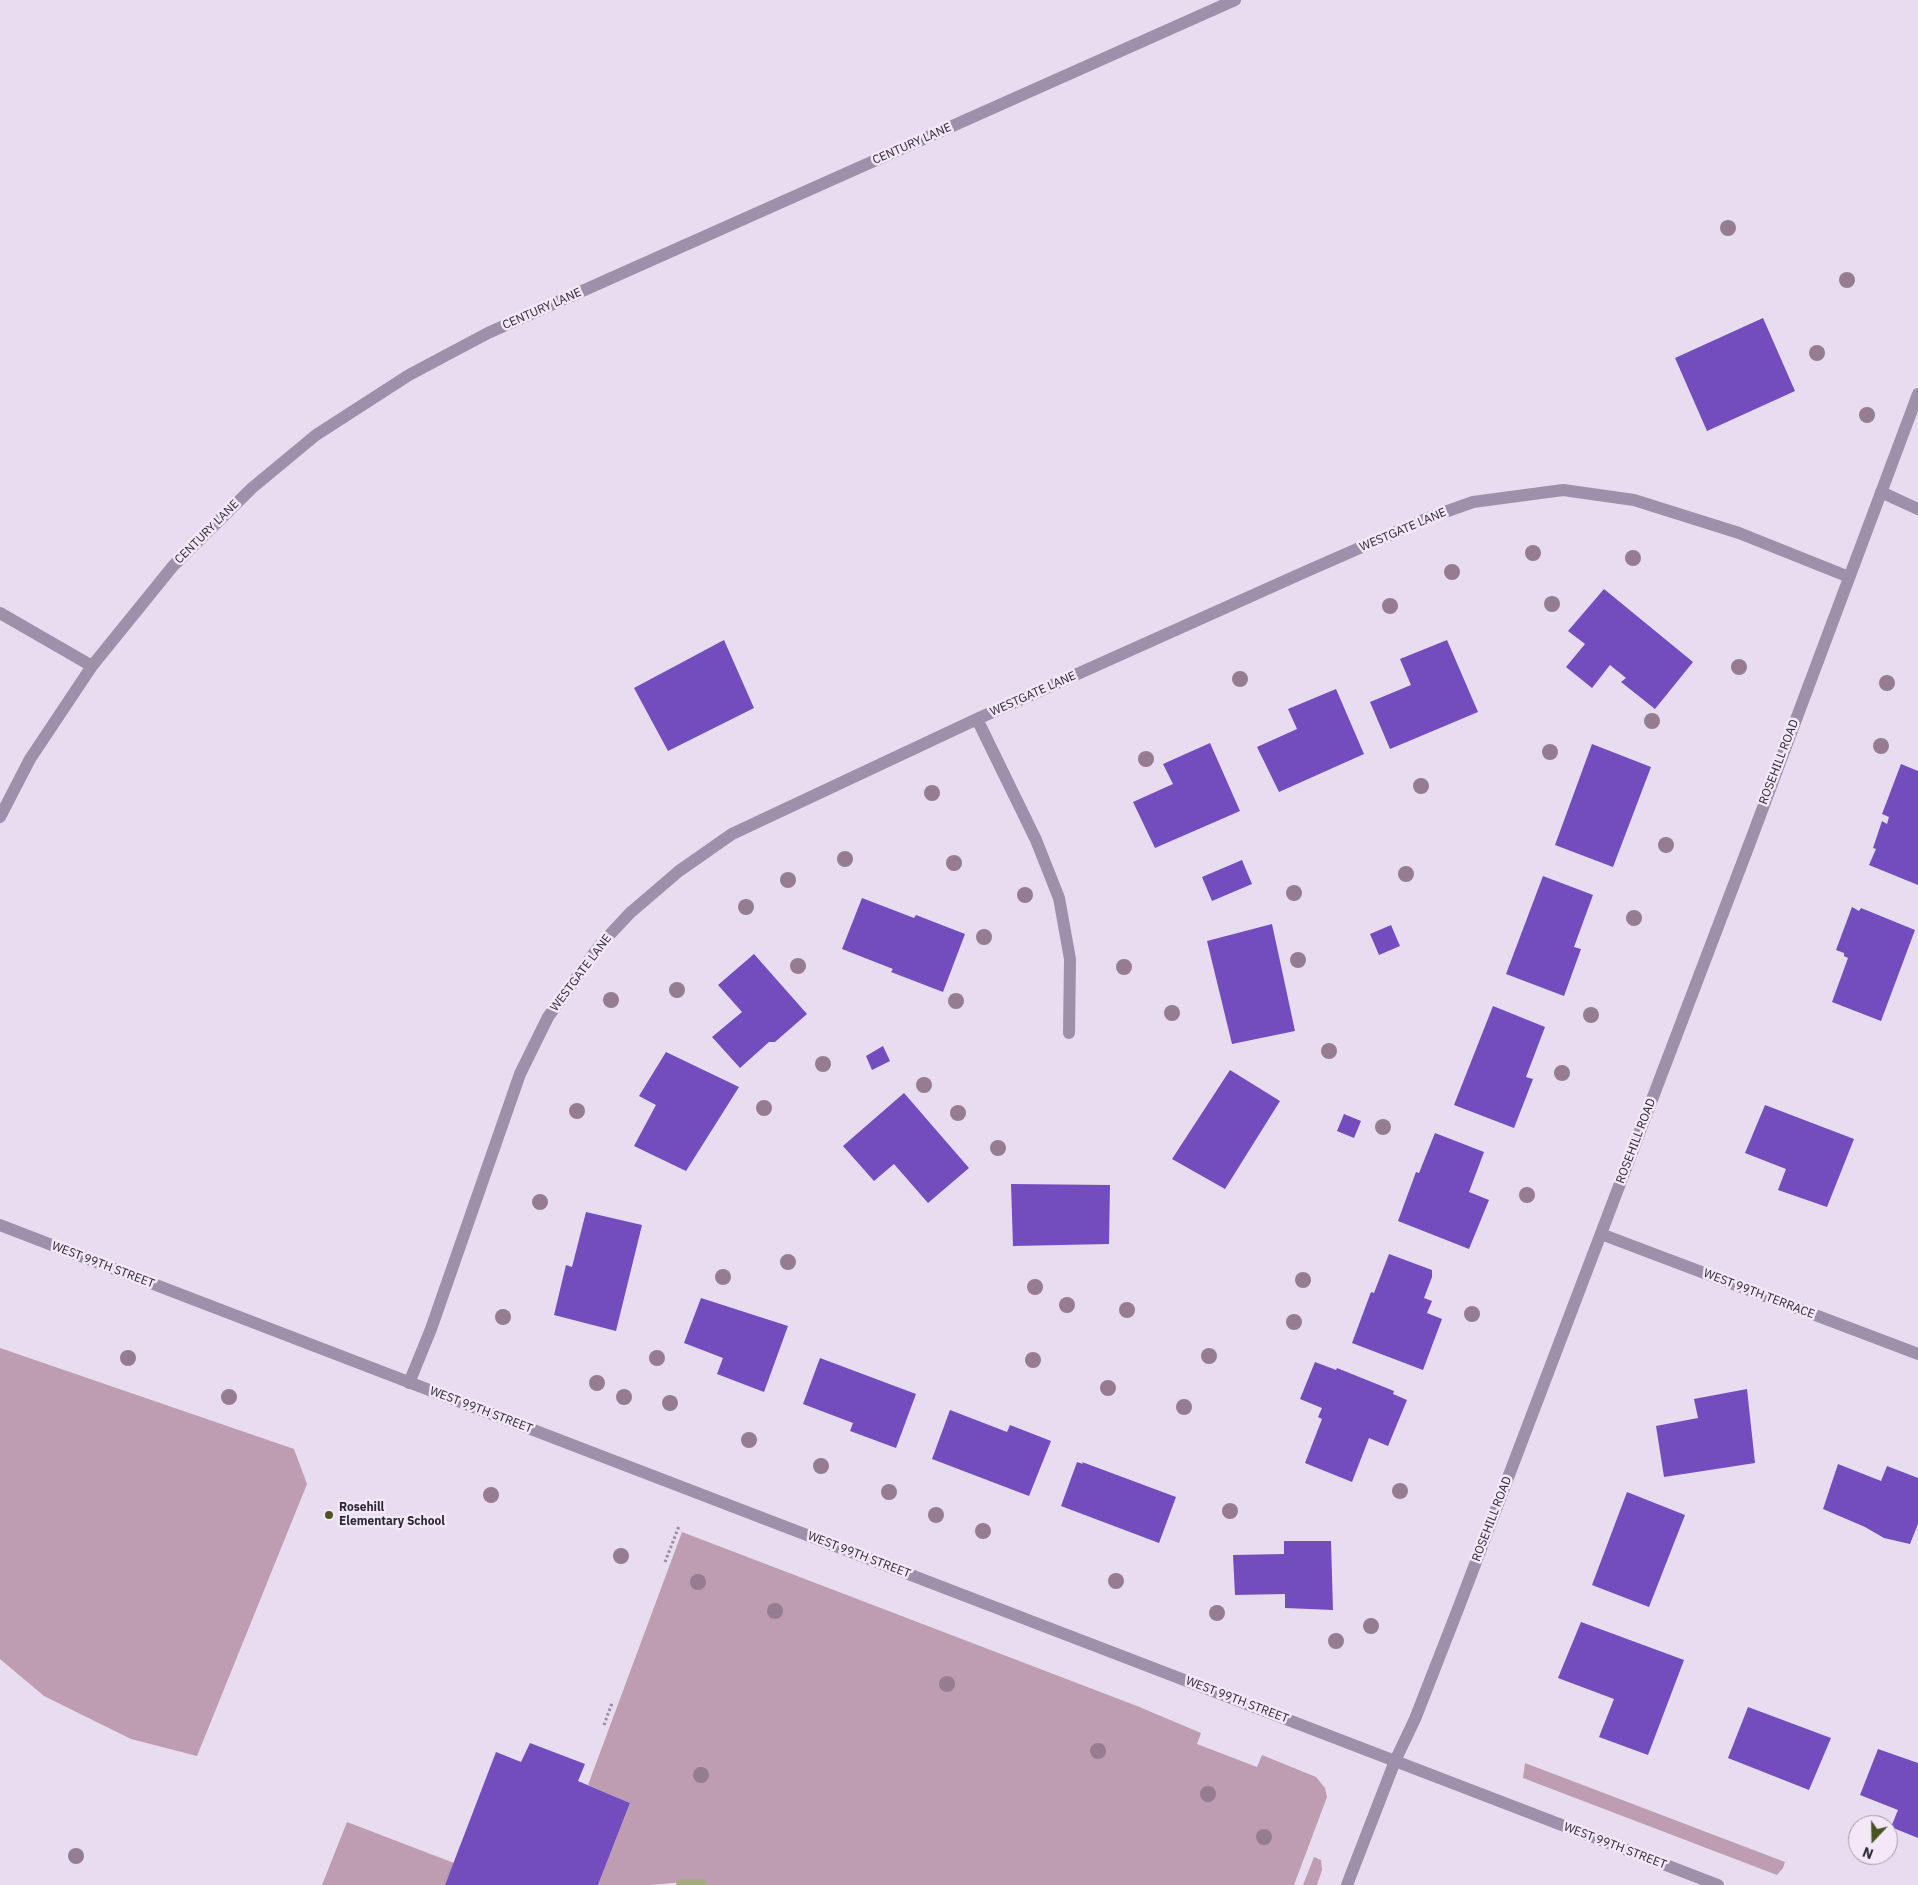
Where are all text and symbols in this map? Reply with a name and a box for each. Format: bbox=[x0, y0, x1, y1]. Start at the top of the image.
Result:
street label: CENTURY LANE bbox=[870, 120, 954, 168]
street label: CENTURY LANE bbox=[500, 285, 584, 333]
street label: CENTURY LANE bbox=[172, 497, 242, 567]
street label: WESTGATE LANE bbox=[1358, 505, 1448, 555]
street label: WESTGATE LANE bbox=[988, 669, 1078, 719]
street label: ROSEHILL ROAD bbox=[1756, 718, 1802, 806]
street label: WESTGATE LANE bbox=[547, 932, 615, 1014]
street label: ROSEHILL ROAD bbox=[1613, 1097, 1659, 1185]
street label: WEST 99TH STREET bbox=[50, 1239, 156, 1291]
street label: WEST 99TH TERRACE bbox=[1701, 1266, 1817, 1322]
street label: WEST 99TH STREET bbox=[428, 1384, 534, 1436]
street label: ROSEHILL ROAD bbox=[1469, 1475, 1515, 1563]
place label: Rosehill Elementary School bbox=[339, 1501, 445, 1529]
marker: Rosehill Elementary School bbox=[323, 1509, 335, 1521]
street label: WEST 99TH STREET bbox=[806, 1529, 912, 1581]
street label: WEST 99TH STREET bbox=[1184, 1674, 1290, 1726]
north arrow bbox=[1848, 1815, 1898, 1865]
street label: WEST 99TH STREET bbox=[1562, 1820, 1668, 1872]
text: N bbox=[1860, 1843, 1876, 1863]

